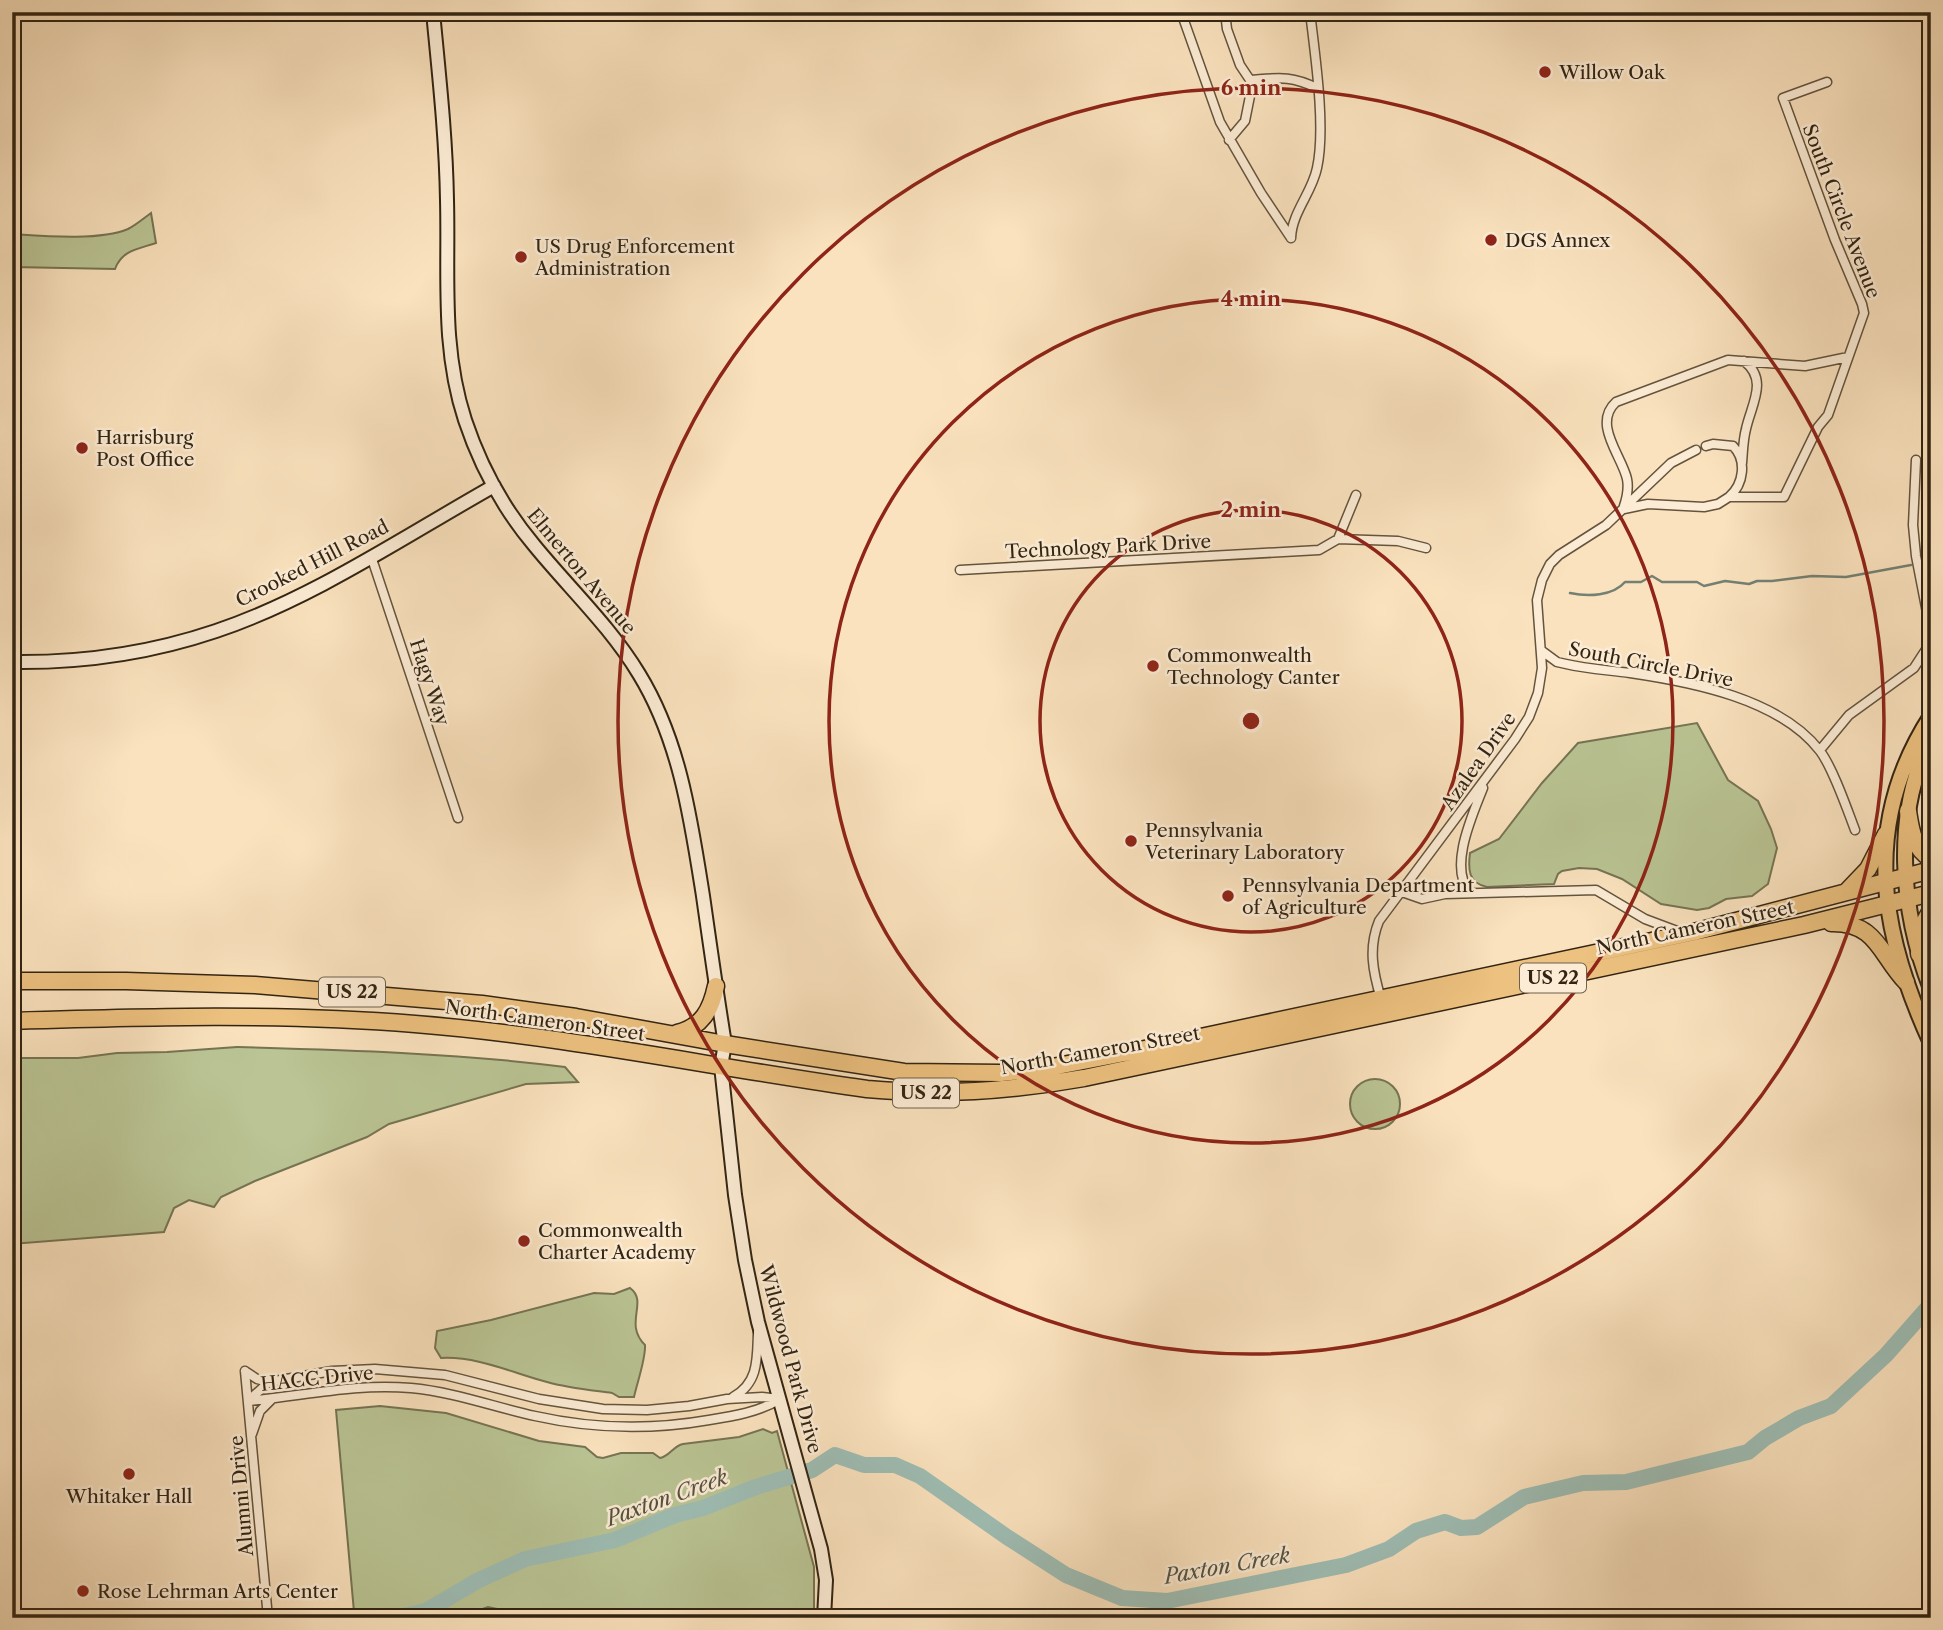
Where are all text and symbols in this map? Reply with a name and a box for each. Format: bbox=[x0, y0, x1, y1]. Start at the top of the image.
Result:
place label: Willow Oak bbox=[1558, 61, 1666, 84]
marker: Willow Oak bbox=[1537, 64, 1553, 80]
text: 6 min bbox=[1221, 75, 1282, 100]
street label: South Circle Avenue bbox=[1798, 121, 1885, 302]
place label: DGS Annex bbox=[1505, 229, 1611, 252]
marker: DGS Annex bbox=[1483, 232, 1499, 248]
place label: US Drug Enforcement Administration bbox=[534, 235, 735, 280]
marker: US Drug Enforcement Administration bbox=[513, 249, 529, 265]
text: 4 min bbox=[1221, 286, 1282, 311]
place label: Harrisburg Post Office bbox=[96, 426, 194, 471]
marker: Harrisburg Post Office bbox=[74, 440, 90, 456]
text: 2 min bbox=[1221, 497, 1282, 522]
street label: Elmerton Avenue bbox=[522, 504, 641, 639]
street label: Crooked Hill Road bbox=[232, 515, 393, 612]
street label: Technology Park Drive bbox=[1004, 530, 1212, 563]
street label: Hagy Way bbox=[405, 636, 454, 729]
street label: South Circle Drive bbox=[1567, 637, 1735, 692]
place label: Commonwealth Technology Canter bbox=[1167, 644, 1340, 689]
marker: Commonwealth Technology Canter bbox=[1145, 658, 1161, 674]
street label: Azalea Drive bbox=[1436, 708, 1521, 816]
centre of rings bbox=[1239, 709, 1263, 733]
place label: Pennsylvania Veterinary Laboratory bbox=[1144, 819, 1345, 864]
marker: Pennsylvania Veterinary Laboratory bbox=[1123, 833, 1139, 849]
place label: Pennsylvania Department of Agriculture bbox=[1242, 874, 1475, 919]
marker: Pennsylvania Department of Agriculture bbox=[1220, 888, 1236, 904]
street label: North Cameron Street bbox=[1594, 895, 1796, 960]
road number: US 22 bbox=[1520, 964, 1586, 993]
road number: US 22 bbox=[319, 978, 385, 1007]
street label: North Cameron Street bbox=[443, 995, 647, 1046]
street label: North Cameron Street bbox=[999, 1022, 1202, 1079]
road number: US 22 bbox=[893, 1078, 959, 1108]
place label: Commonwealth Charter Academy bbox=[538, 1219, 696, 1264]
marker: Commonwealth Charter Academy bbox=[516, 1233, 532, 1249]
street label: Wildwood Park Drive bbox=[754, 1261, 827, 1456]
street label: HACC Drive bbox=[259, 1361, 375, 1396]
street label: Alumni Drive bbox=[225, 1435, 258, 1558]
water label: Paxton Creek bbox=[601, 1464, 731, 1532]
marker: Whitaker Hall bbox=[121, 1466, 137, 1482]
place label: Whitaker Hall bbox=[65, 1485, 193, 1508]
water label: Paxton Creek bbox=[1160, 1542, 1292, 1589]
place label: Rose Lehrman Arts Center bbox=[97, 1580, 338, 1603]
marker: Rose Lehrman Arts Center bbox=[75, 1583, 91, 1599]

